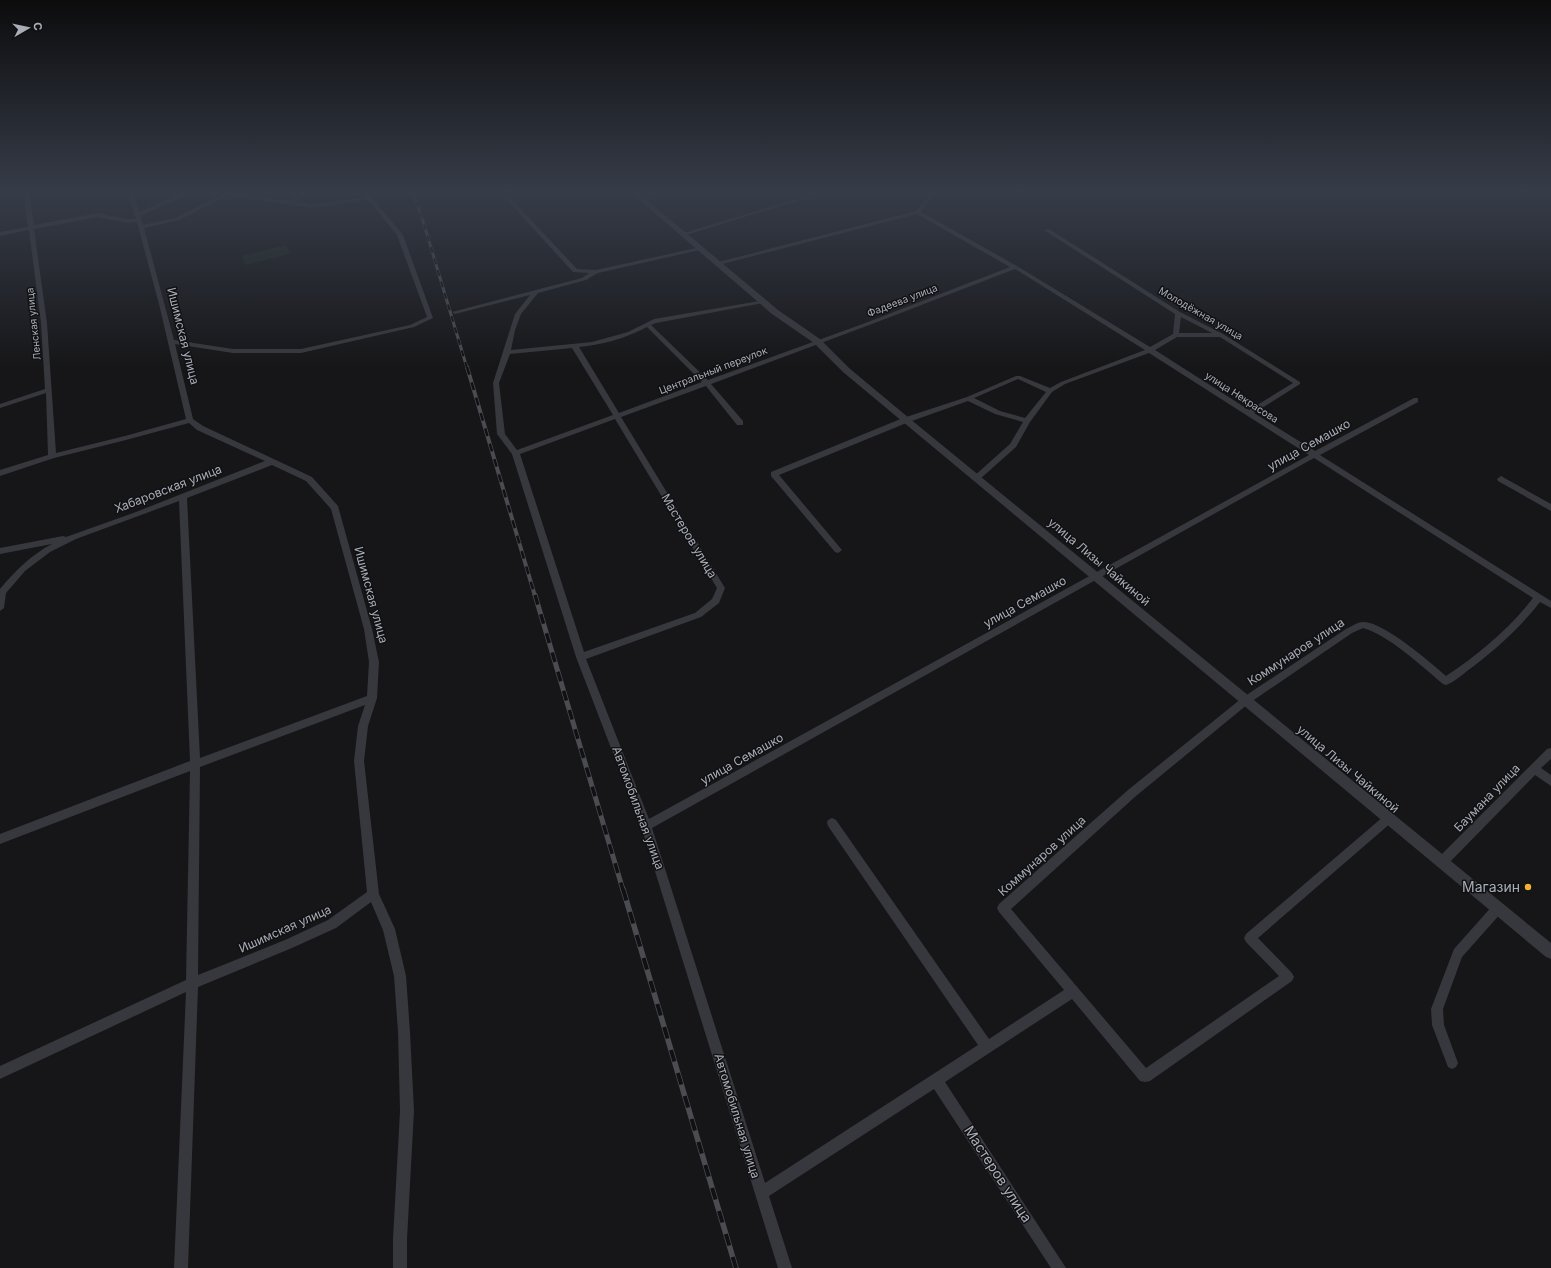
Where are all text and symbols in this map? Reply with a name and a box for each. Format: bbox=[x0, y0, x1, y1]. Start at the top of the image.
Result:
north arrow bbox=[8, 8, 48, 48]
text: С bbox=[30, 21, 45, 32]
street label: Фадеева улица bbox=[865, 281, 939, 319]
street label: Молодёжная улица bbox=[1157, 284, 1245, 342]
street label: Ишимская улица bbox=[164, 286, 203, 386]
street label: Ленская улица bbox=[23, 287, 43, 361]
street label: Центральный переулок bbox=[657, 344, 769, 396]
street label: улица Некрасова bbox=[1203, 369, 1281, 425]
street label: улица Семашко bbox=[1265, 416, 1353, 474]
street label: Хабаровская улица bbox=[112, 461, 224, 516]
street label: Мастеров улица bbox=[658, 491, 720, 581]
street label: улица Лизы Чайкиной bbox=[1045, 514, 1154, 609]
street label: Ишимская улица bbox=[351, 545, 392, 645]
street label: улица Семашко bbox=[981, 573, 1069, 631]
street label: Коммунаров улица bbox=[1244, 615, 1347, 689]
street label: улица Лизы Чайкиной bbox=[1294, 721, 1403, 816]
street label: улица Семашко bbox=[698, 730, 786, 788]
street label: Автомобильная улица bbox=[609, 744, 668, 871]
street label: Баумана улица bbox=[1451, 761, 1523, 835]
street label: Коммунаров улица bbox=[995, 812, 1089, 899]
place label: Магазин bbox=[1462, 878, 1520, 895]
marker: Магазин bbox=[1523, 882, 1533, 892]
street label: Ишимская улица bbox=[236, 901, 333, 956]
street label: Автомобильная улица bbox=[711, 1052, 764, 1180]
street label: Мастеров улица bbox=[961, 1122, 1036, 1225]

